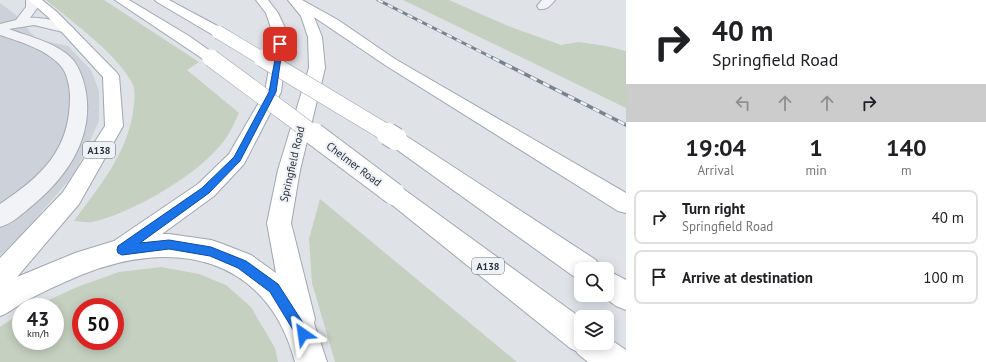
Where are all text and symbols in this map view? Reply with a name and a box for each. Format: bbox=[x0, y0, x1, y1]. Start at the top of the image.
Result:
text: 40 m bbox=[712, 12, 773, 49]
icon: right bbox=[646, 16, 698, 68]
pin bbox=[263, 27, 297, 61]
icon: arrive bbox=[269, 33, 291, 55]
text: Springfield Road bbox=[712, 48, 838, 71]
icon: left bbox=[732, 92, 754, 114]
icon: ahead bbox=[774, 92, 796, 114]
icon: ahead bbox=[816, 92, 838, 114]
icon: right bbox=[858, 92, 880, 114]
street label: Springfield Road bbox=[276, 125, 308, 203]
text: 19:04 bbox=[685, 132, 746, 163]
text: 1 bbox=[809, 132, 823, 163]
text: 140 bbox=[886, 132, 927, 163]
street label: Chelmer Road bbox=[324, 139, 384, 189]
road number: A138 bbox=[83, 142, 115, 158]
text: Arrival bbox=[698, 162, 734, 179]
text: min bbox=[805, 162, 827, 179]
text: m bbox=[901, 162, 912, 179]
text: Turn right bbox=[682, 199, 745, 218]
icon: right bbox=[648, 206, 670, 228]
text: 40 m bbox=[931, 208, 964, 227]
text: Springfield Road bbox=[682, 218, 773, 235]
road number: A138 bbox=[472, 258, 504, 274]
map controls bbox=[574, 262, 614, 350]
button: search bbox=[574, 262, 614, 302]
icon: arrive bbox=[648, 266, 670, 288]
text: Arrive at destination bbox=[682, 268, 813, 287]
text: 100 m bbox=[923, 268, 964, 287]
speed limit sign: 50 bbox=[72, 298, 124, 350]
text: 43 bbox=[27, 306, 49, 332]
button: layers bbox=[574, 310, 614, 350]
position arrow bbox=[282, 313, 324, 355]
text: km/h bbox=[27, 327, 49, 340]

